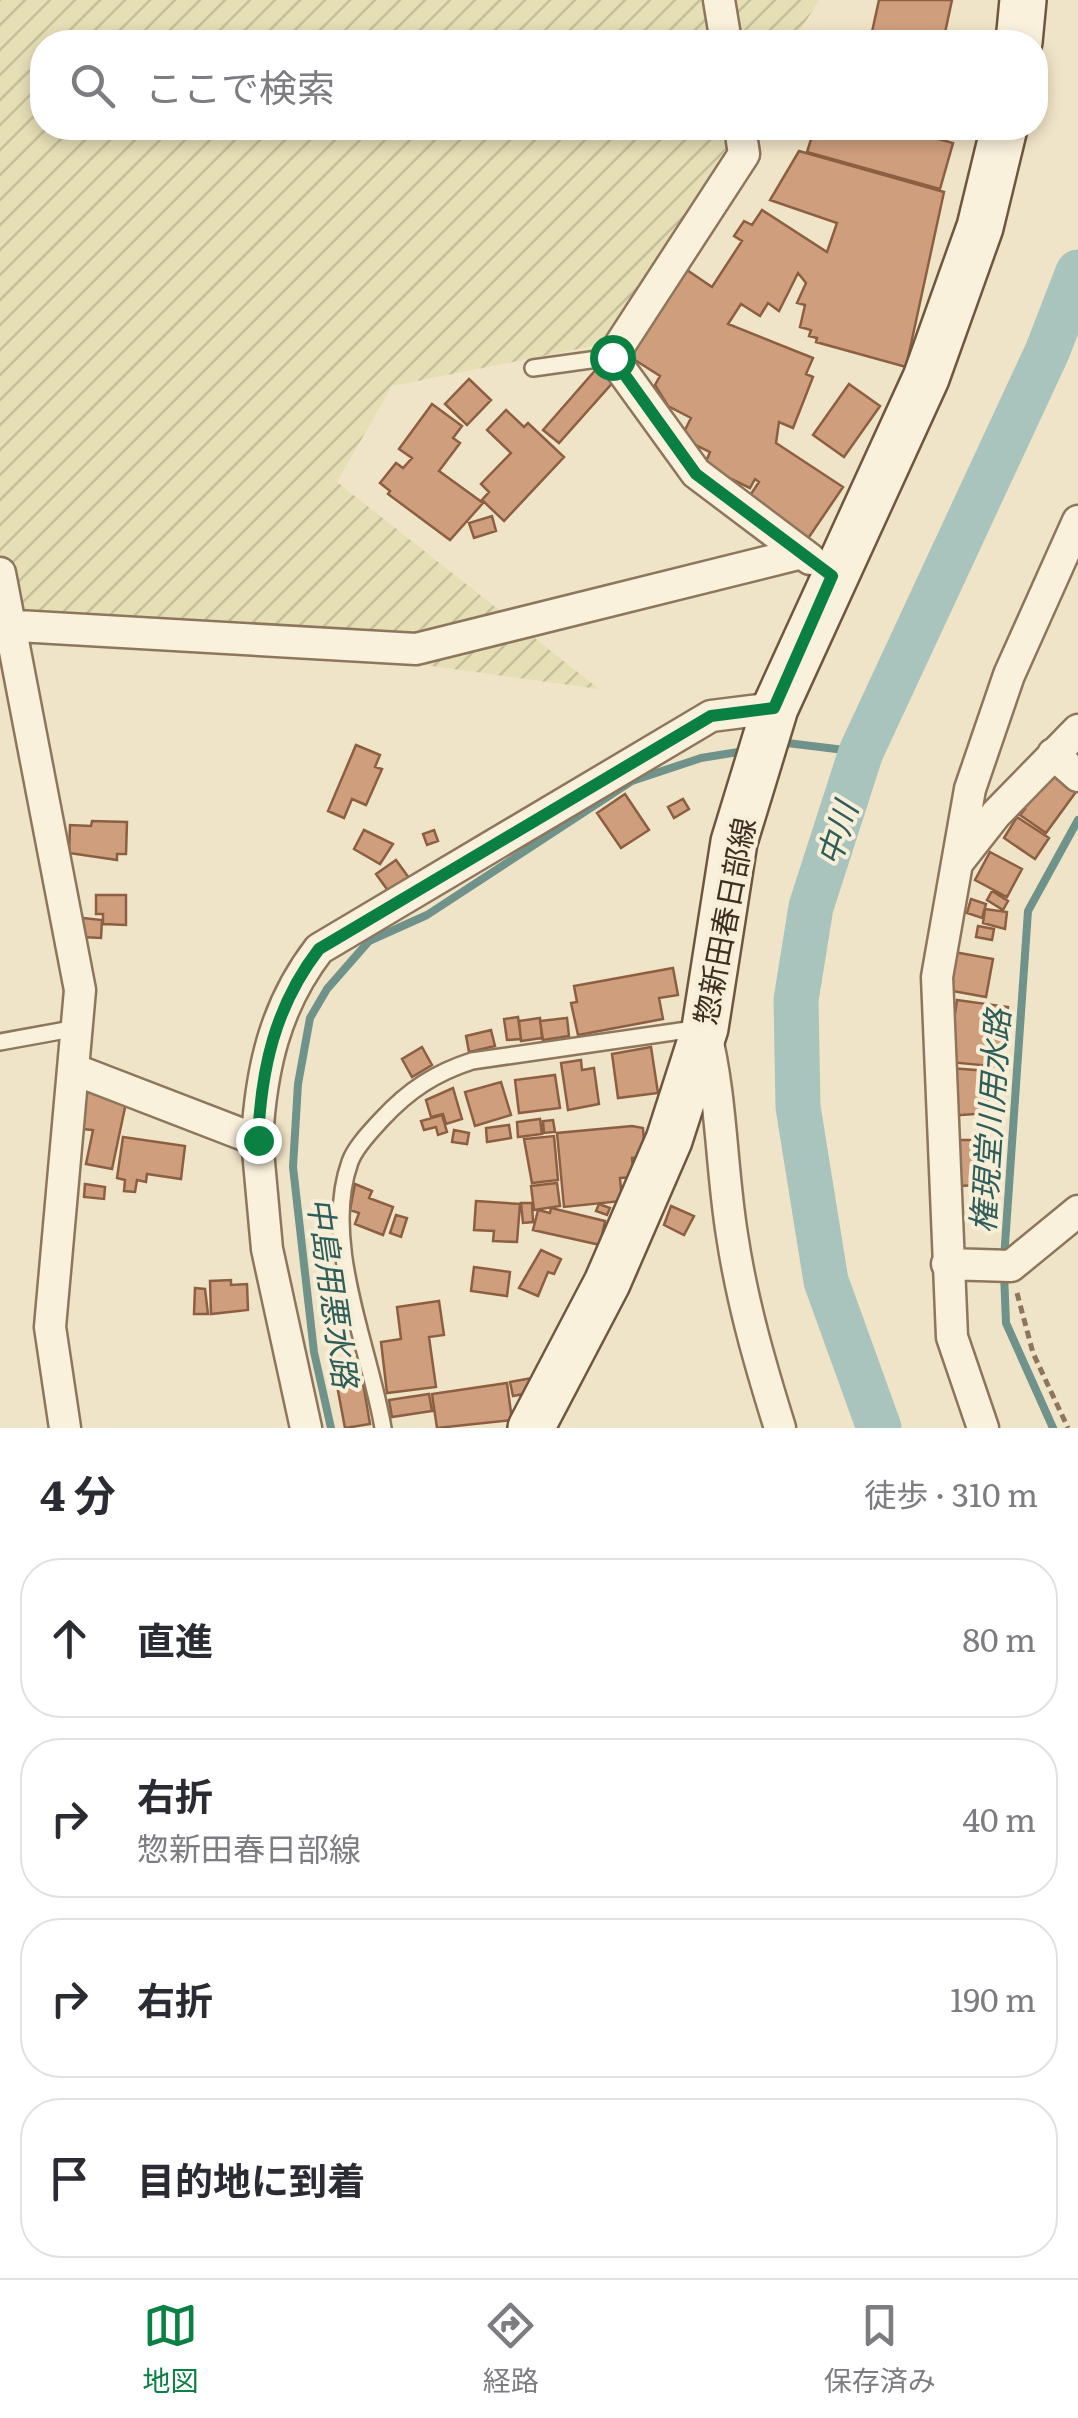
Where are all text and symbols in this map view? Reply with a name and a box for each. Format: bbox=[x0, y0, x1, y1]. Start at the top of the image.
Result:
search box bbox=[30, 30, 1048, 140]
text: ここで検索 bbox=[145, 57, 335, 114]
icon: search bbox=[65, 58, 120, 113]
route start bbox=[590, 335, 636, 381]
water label: 中川 bbox=[802, 792, 869, 871]
street label: 惣新田春日部線 bbox=[681, 814, 765, 1028]
water label: 権現堂川用水路 bbox=[956, 1005, 1020, 1234]
route end bbox=[236, 1118, 282, 1164]
water label: 中島用悪水路 bbox=[298, 1194, 373, 1393]
text: 4 分 bbox=[40, 1462, 116, 1524]
text: 徒歩 · 310 m bbox=[864, 1469, 1038, 1517]
text: 直進 bbox=[137, 1610, 213, 1667]
icon: ahead bbox=[42, 1611, 97, 1666]
text: 80 m bbox=[962, 1614, 1036, 1662]
text: 右折 bbox=[137, 1766, 213, 1823]
icon: right bbox=[42, 1791, 97, 1846]
text: 40 m bbox=[962, 1794, 1036, 1842]
text: 惣新田春日部線 bbox=[137, 1823, 361, 1871]
text: 右折 bbox=[137, 1970, 213, 2027]
icon: right bbox=[42, 1971, 97, 2026]
text: 190 m bbox=[950, 1974, 1036, 2022]
text: 目的地に到着 bbox=[137, 2150, 365, 2207]
icon: arrive bbox=[42, 2151, 97, 2206]
tab: 地図 bbox=[142, 2298, 198, 2400]
tab: 経路 bbox=[483, 2298, 539, 2400]
tab: 保存済み bbox=[824, 2298, 936, 2400]

